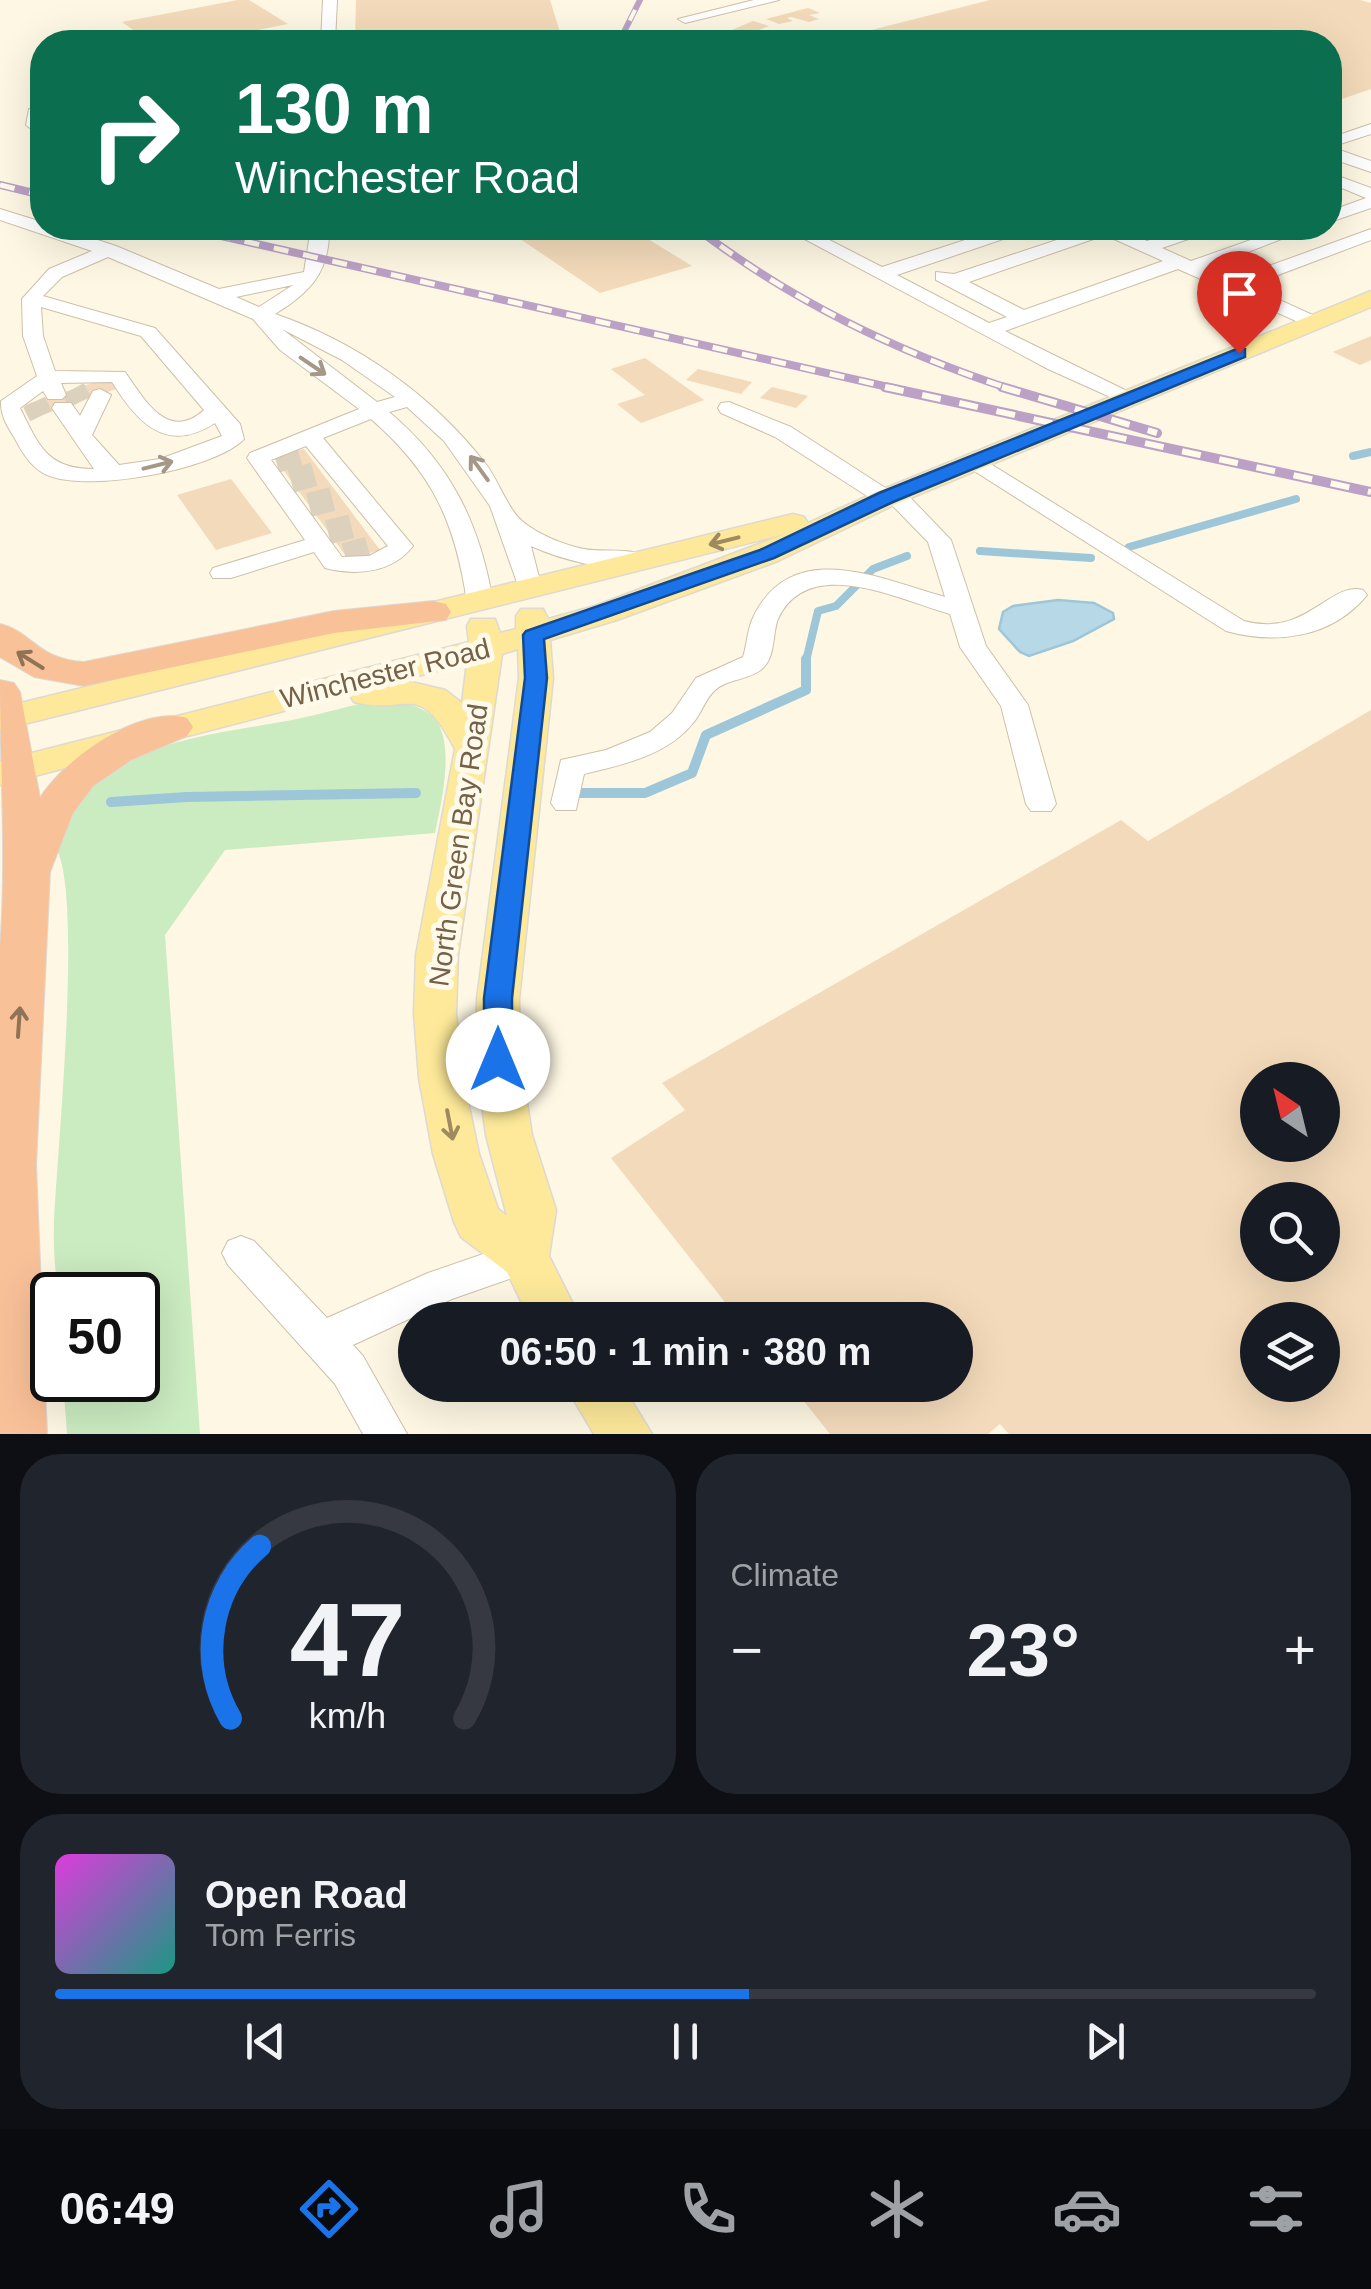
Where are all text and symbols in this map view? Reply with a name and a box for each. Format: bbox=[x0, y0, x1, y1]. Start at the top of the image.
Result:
icon: right bbox=[70, 70, 200, 200]
text: 130 m bbox=[235, 70, 433, 148]
text: Winchester Road bbox=[235, 152, 580, 203]
pin bbox=[1197, 251, 1282, 354]
icon: arrive bbox=[1212, 266, 1267, 321]
one-way arrow bbox=[299, 355, 327, 376]
one-way arrow bbox=[141, 455, 173, 473]
one-way arrow bbox=[469, 455, 490, 482]
one-way arrow bbox=[709, 533, 741, 551]
street label: Winchester Road bbox=[277, 632, 493, 715]
one-way arrow bbox=[16, 649, 45, 670]
street label: North Green Bay Road bbox=[423, 702, 494, 988]
one-way arrow bbox=[10, 1006, 29, 1038]
position arrow bbox=[446, 1008, 550, 1112]
north arrow bbox=[1240, 1062, 1340, 1162]
map controls bbox=[1240, 1062, 1340, 1402]
one-way arrow bbox=[442, 1108, 461, 1140]
button: search bbox=[1240, 1182, 1340, 1282]
speed limit sign: 50 bbox=[30, 1272, 160, 1402]
button: layers bbox=[1240, 1302, 1340, 1402]
text: 06:50 · 1 min · 380 m bbox=[500, 1331, 871, 1373]
text: Climate bbox=[731, 1557, 839, 1593]
text: 47 bbox=[290, 1582, 406, 1698]
text: 23° bbox=[967, 1608, 1080, 1692]
text: − bbox=[731, 1619, 763, 1681]
text: + bbox=[1284, 1619, 1316, 1681]
text: km/h bbox=[309, 1696, 386, 1736]
text: Open Road bbox=[205, 1874, 408, 1916]
text: Tom Ferris bbox=[205, 1917, 356, 1953]
icon: previous bbox=[238, 2014, 293, 2069]
icon: pause bbox=[658, 2014, 713, 2069]
icon: next bbox=[1078, 2014, 1133, 2069]
icon: directions bbox=[294, 2174, 364, 2244]
icon: music bbox=[484, 2174, 554, 2244]
icon: phone bbox=[673, 2174, 743, 2244]
icon: climate bbox=[862, 2174, 932, 2244]
icon: car bbox=[1052, 2174, 1122, 2244]
icon: filters bbox=[1241, 2174, 1311, 2244]
text: 06:49 bbox=[60, 2183, 175, 2234]

